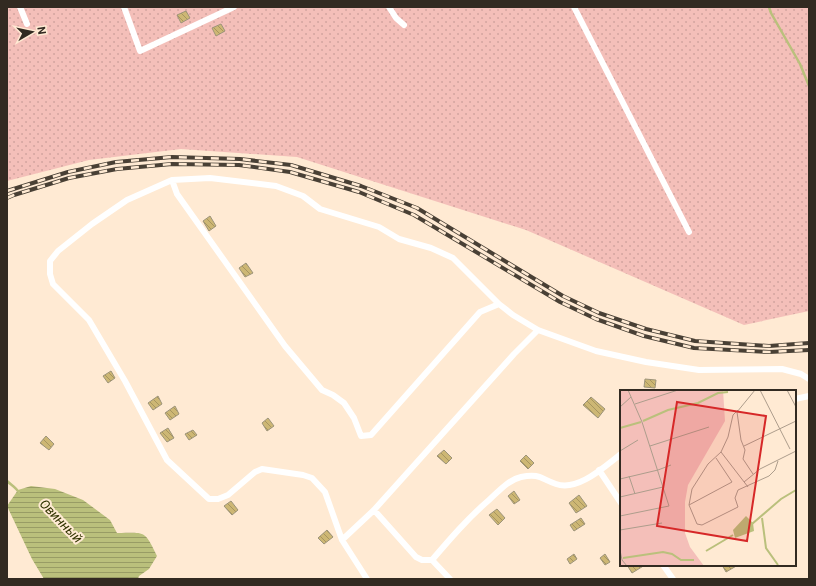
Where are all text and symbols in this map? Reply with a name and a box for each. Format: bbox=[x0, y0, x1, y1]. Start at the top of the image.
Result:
north arrow bbox=[12, 12, 52, 52]
text: N bbox=[34, 26, 48, 36]
inset map bbox=[620, 390, 796, 566]
water label: Овинный bbox=[37, 496, 85, 546]

